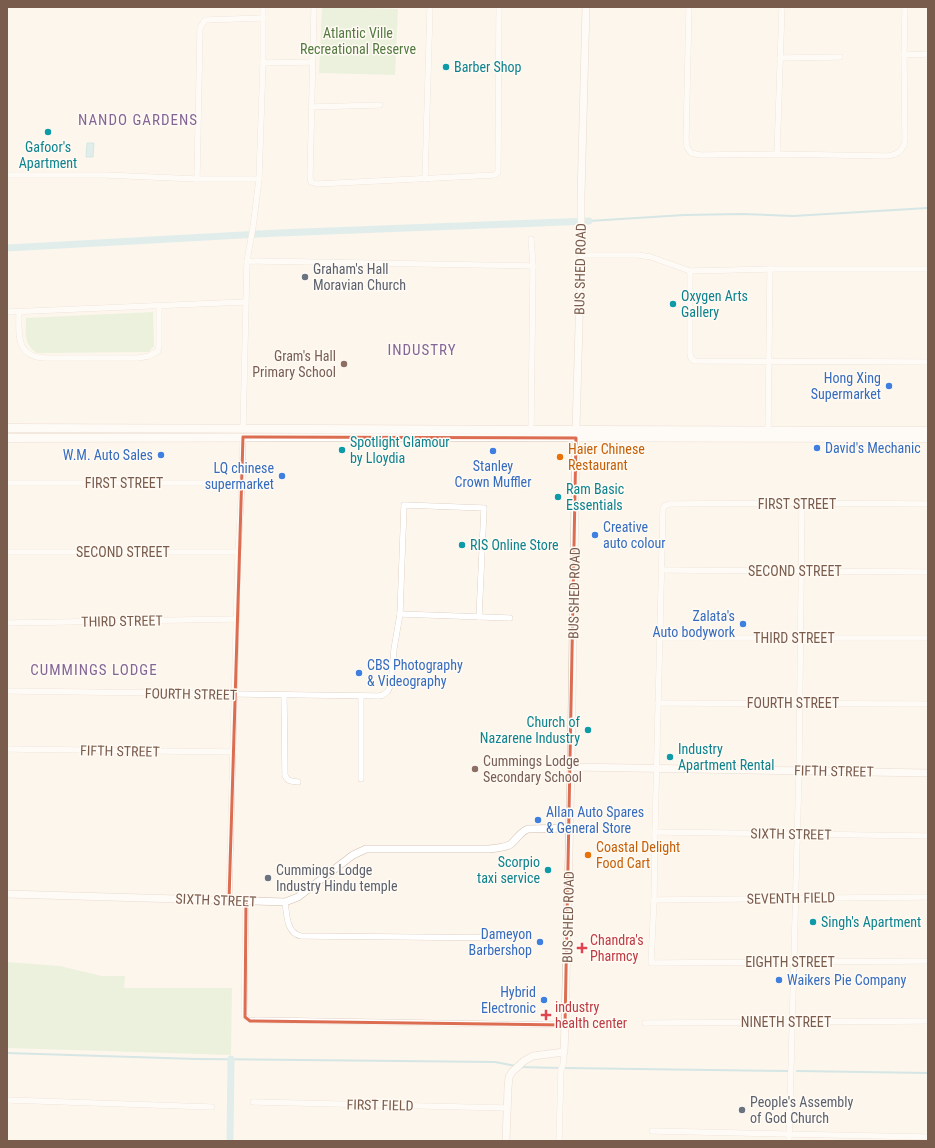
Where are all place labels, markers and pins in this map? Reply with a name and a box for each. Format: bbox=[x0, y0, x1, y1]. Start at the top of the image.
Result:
place label: Barber Shop bbox=[454, 59, 522, 75]
marker: Barber Shop bbox=[441, 62, 451, 72]
marker: Gafoor's Apartment bbox=[43, 127, 53, 137]
place label: Gafoor's Apartment bbox=[19, 139, 77, 171]
place label: Graham's Hall Moravian Church bbox=[313, 261, 406, 293]
marker: Graham's Hall Moravian Church bbox=[300, 272, 310, 282]
place label: Oxygen Arts Gallery bbox=[681, 288, 748, 320]
marker: Oxygen Arts Gallery bbox=[668, 299, 678, 309]
place label: Gram's Hall Primary School bbox=[252, 348, 336, 380]
marker: Gram's Hall Primary School bbox=[339, 359, 349, 369]
place label: Hong Xing Supermarket bbox=[811, 370, 881, 402]
marker: Hong Xing Supermarket bbox=[884, 381, 894, 391]
place label: Spotlight Glamour by Lloydia bbox=[350, 434, 450, 466]
place label: David's Mechanic bbox=[825, 440, 921, 456]
place label: Haier Chinese Restaurant bbox=[568, 441, 645, 473]
marker: David's Mechanic bbox=[812, 443, 822, 453]
marker: Spotlight Glamour by Lloydia bbox=[337, 445, 347, 455]
marker: Stanley Crown Muffler bbox=[488, 446, 498, 456]
place label: W.M. Auto Sales bbox=[63, 447, 153, 463]
marker: W.M. Auto Sales bbox=[156, 450, 166, 460]
marker: Haier Chinese Restaurant bbox=[555, 452, 565, 462]
place label: Stanley Crown Muffler bbox=[455, 458, 531, 490]
place label: LQ chinese supermarket bbox=[205, 460, 274, 492]
marker: LQ chinese supermarket bbox=[277, 471, 287, 481]
place label: Ram Basic Essentials bbox=[566, 481, 624, 513]
marker: Ram Basic Essentials bbox=[553, 492, 563, 502]
place label: Creative auto colour bbox=[603, 519, 666, 551]
marker: Creative auto colour bbox=[590, 530, 600, 540]
place label: RIS Online Store bbox=[470, 537, 559, 553]
marker: RIS Online Store bbox=[457, 540, 467, 550]
place label: Zalata's Auto bodywork bbox=[653, 608, 736, 640]
marker: Zalata's Auto bodywork bbox=[738, 619, 748, 629]
place label: CBS Photography & Videography bbox=[367, 657, 463, 689]
marker: CBS Photography & Videography bbox=[354, 668, 364, 678]
place label: Church of Nazarene Industry bbox=[480, 714, 581, 746]
marker: Church of Nazarene Industry bbox=[583, 725, 593, 735]
place label: Industry Apartment Rental bbox=[678, 741, 775, 773]
marker: Industry Apartment Rental bbox=[665, 752, 675, 762]
place label: Cummings Lodge Secondary School bbox=[483, 753, 582, 785]
marker: Cummings Lodge Secondary School bbox=[470, 764, 480, 774]
place label: Allan Auto Spares & General Store bbox=[546, 804, 644, 836]
marker: Allan Auto Spares & General Store bbox=[533, 815, 543, 825]
place label: Coastal Delight Food Cart bbox=[596, 839, 680, 871]
marker: Coastal Delight Food Cart bbox=[583, 850, 593, 860]
place label: Scorpio taxi service bbox=[477, 854, 540, 886]
place label: Cummings Lodge Industry Hindu temple bbox=[276, 862, 398, 894]
marker: Scorpio taxi service bbox=[543, 865, 553, 875]
marker: Cummings Lodge Industry Hindu temple bbox=[263, 873, 273, 883]
place label: Singh's Apartment bbox=[821, 914, 921, 930]
marker: Singh's Apartment bbox=[808, 917, 818, 927]
place label: Dameyon Barbershop bbox=[469, 926, 532, 958]
place label: Chandra's Pharmcy bbox=[590, 932, 644, 964]
marker: Dameyon Barbershop bbox=[535, 937, 545, 947]
marker: Chandra's Pharmcy bbox=[577, 943, 587, 953]
place label: Waikers Pie Company bbox=[787, 972, 907, 988]
marker: Waikers Pie Company bbox=[774, 975, 784, 985]
place label: Hybrid Electronic bbox=[481, 984, 536, 1016]
marker: Hybrid Electronic bbox=[539, 995, 549, 1005]
place label: industry health center bbox=[555, 999, 627, 1031]
marker: industry health center bbox=[540, 1009, 552, 1021]
place label: People's Assembly of God Church bbox=[750, 1094, 853, 1126]
marker: People's Assembly of God Church bbox=[737, 1105, 747, 1115]

